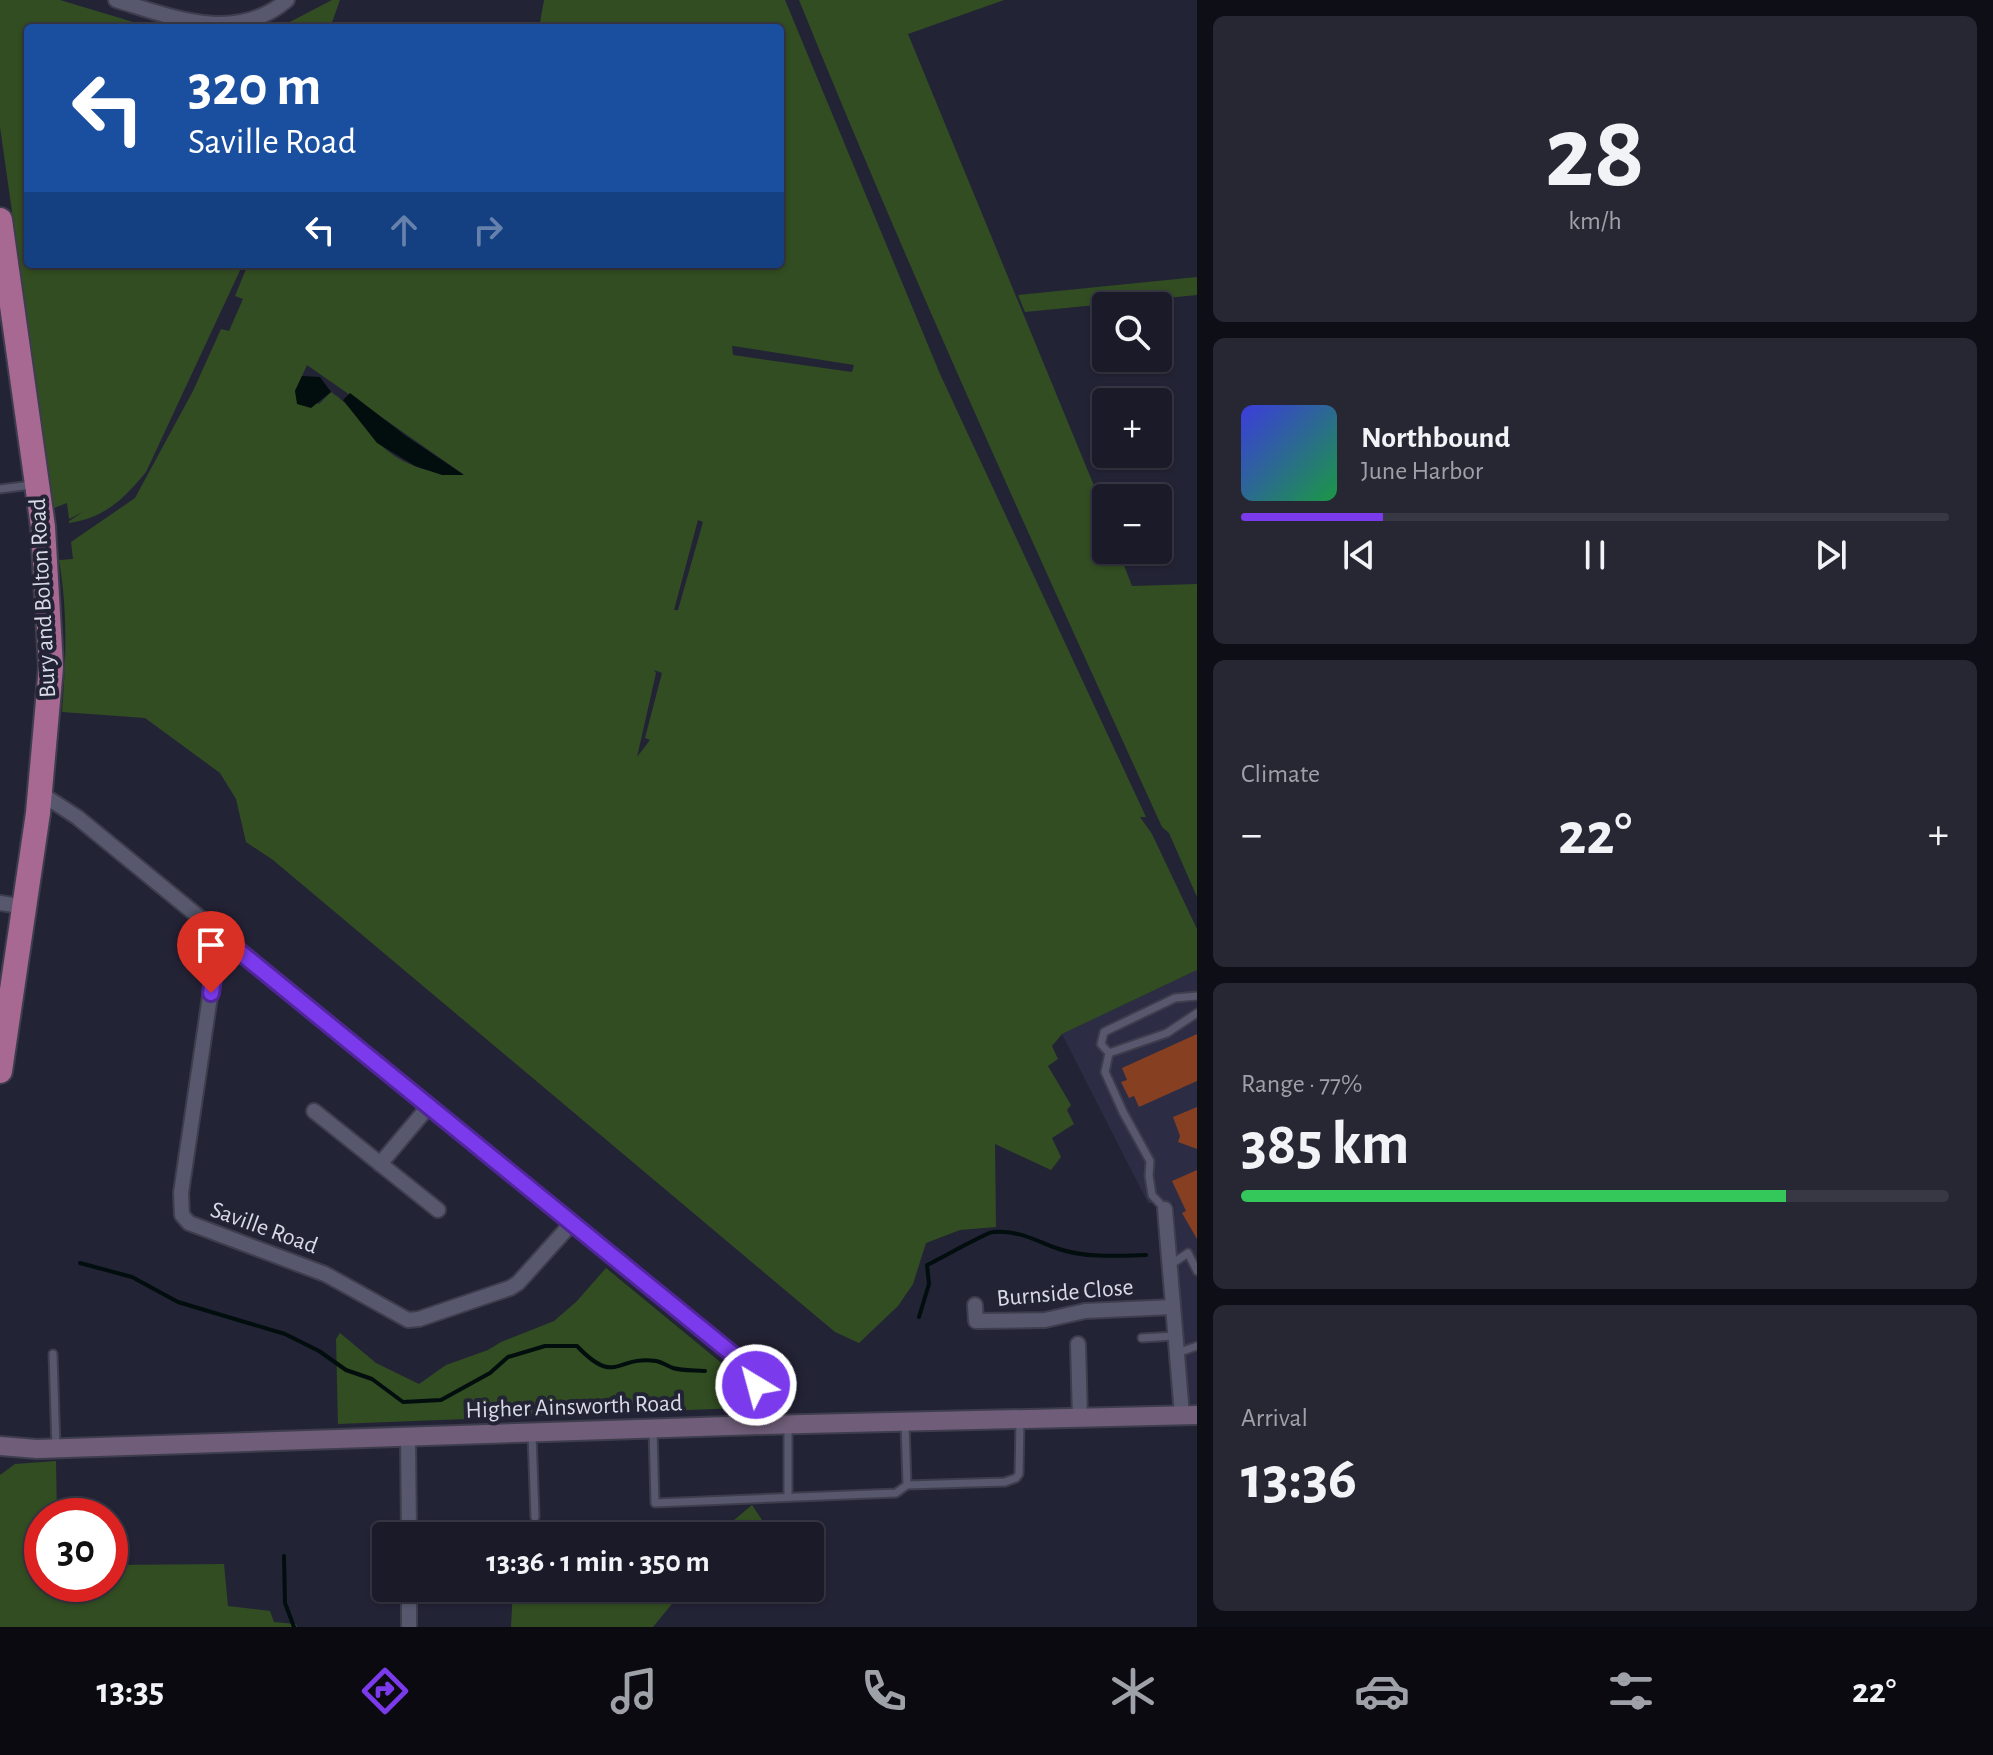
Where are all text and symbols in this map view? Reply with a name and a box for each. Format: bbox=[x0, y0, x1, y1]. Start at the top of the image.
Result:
icon: left bbox=[56, 56, 160, 160]
text: 320 m bbox=[188, 59, 321, 115]
text: 28 bbox=[1545, 102, 1645, 206]
text: Saville Road bbox=[188, 124, 356, 160]
icon: left bbox=[298, 208, 342, 252]
icon: ahead bbox=[382, 208, 426, 252]
icon: right bbox=[466, 208, 510, 252]
text: km/h bbox=[1568, 208, 1622, 234]
map controls bbox=[1092, 292, 1172, 564]
button: search bbox=[1092, 292, 1172, 372]
button: + bbox=[1092, 388, 1172, 468]
text: Northbound bbox=[1361, 423, 1510, 453]
text: June Harbor bbox=[1361, 458, 1483, 484]
button: − bbox=[1092, 484, 1172, 564]
street label: Bury and Bolton Road bbox=[26, 497, 60, 699]
icon: previous bbox=[1337, 533, 1381, 577]
icon: pause bbox=[1573, 533, 1617, 577]
icon: next bbox=[1809, 533, 1853, 577]
text: Climate bbox=[1241, 761, 1320, 787]
text: 22° bbox=[1558, 805, 1632, 865]
text: − bbox=[1241, 813, 1262, 857]
text: + bbox=[1928, 813, 1949, 857]
pin bbox=[177, 911, 245, 993]
icon: arrive bbox=[189, 923, 233, 967]
text: Range · 77% bbox=[1241, 1071, 1362, 1097]
text: 385 km bbox=[1241, 1115, 1410, 1175]
street label: Saville Road bbox=[207, 1198, 321, 1258]
street label: Burnside Close bbox=[996, 1275, 1134, 1311]
position arrow bbox=[714, 1343, 798, 1427]
street label: Higher Ainsworth Road bbox=[465, 1391, 683, 1423]
text: Arrival bbox=[1241, 1405, 1308, 1431]
text: 13:36 bbox=[1241, 1449, 1357, 1509]
speed limit sign: 30 bbox=[24, 1498, 128, 1602]
text: 13:36 · 1 min · 350 m bbox=[486, 1547, 710, 1577]
icon: directions bbox=[357, 1663, 413, 1719]
icon: music bbox=[606, 1663, 662, 1719]
icon: phone bbox=[856, 1663, 912, 1719]
icon: climate bbox=[1105, 1663, 1161, 1719]
icon: car bbox=[1354, 1663, 1410, 1719]
icon: filters bbox=[1603, 1663, 1659, 1719]
text: 13:35 bbox=[97, 1673, 164, 1709]
text: 22° bbox=[1852, 1673, 1896, 1709]

